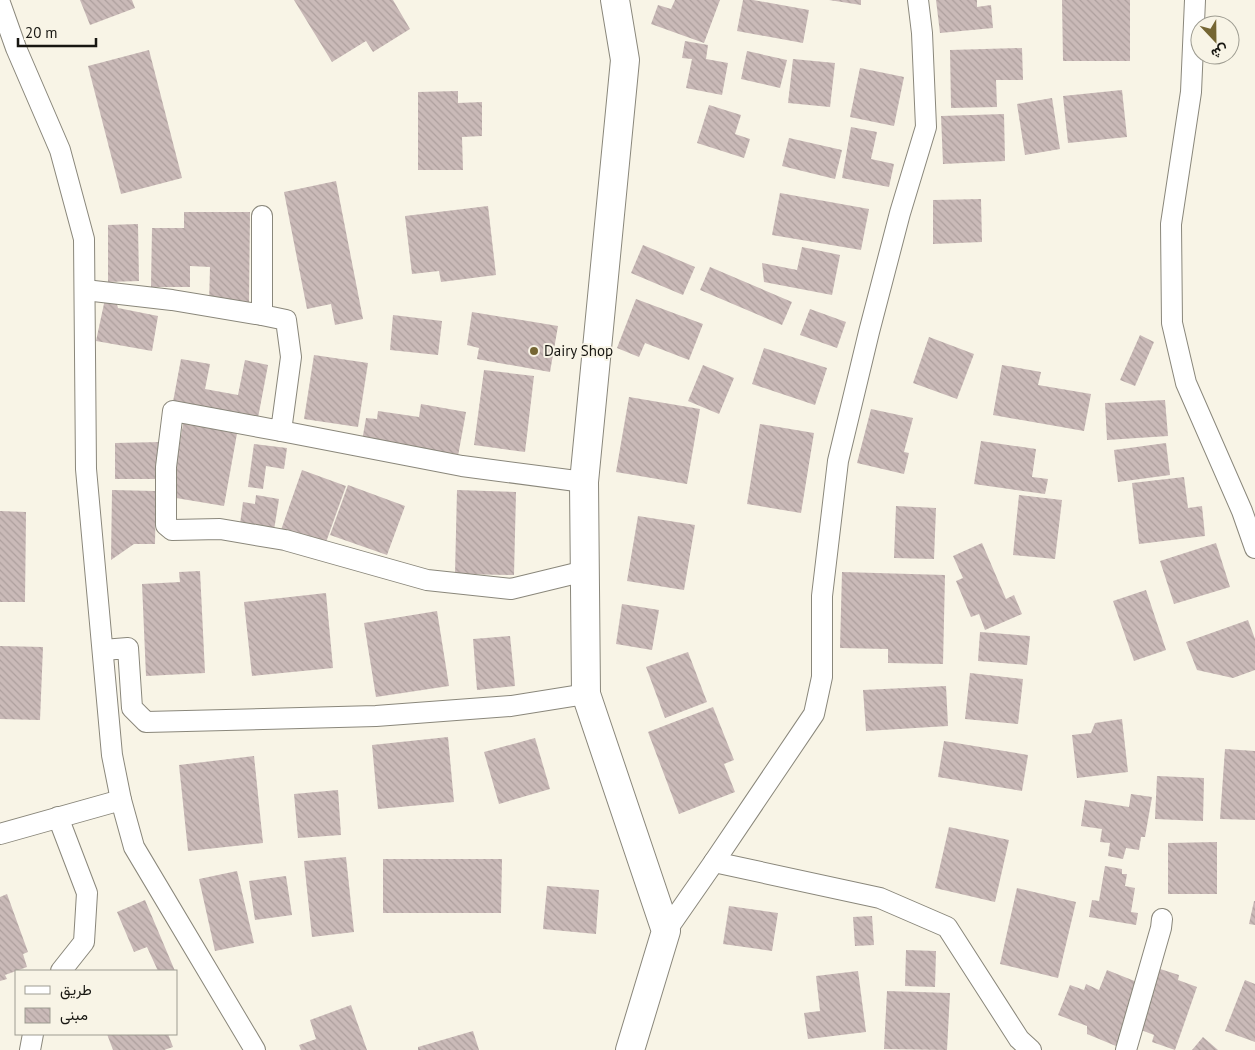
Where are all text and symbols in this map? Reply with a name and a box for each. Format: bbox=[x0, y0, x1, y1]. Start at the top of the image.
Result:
scale bar bbox=[18, 15, 95, 47]
north arrow bbox=[1190, 15, 1240, 65]
text: 20 m bbox=[25, 23, 58, 42]
text: ش bbox=[1209, 41, 1231, 64]
place label: Dairy Shop bbox=[544, 341, 613, 360]
marker: Dairy Shop bbox=[528, 345, 540, 357]
legend bbox=[15, 970, 178, 1035]
text: طريق bbox=[60, 980, 92, 1000]
text: مبنى bbox=[60, 1005, 88, 1025]

